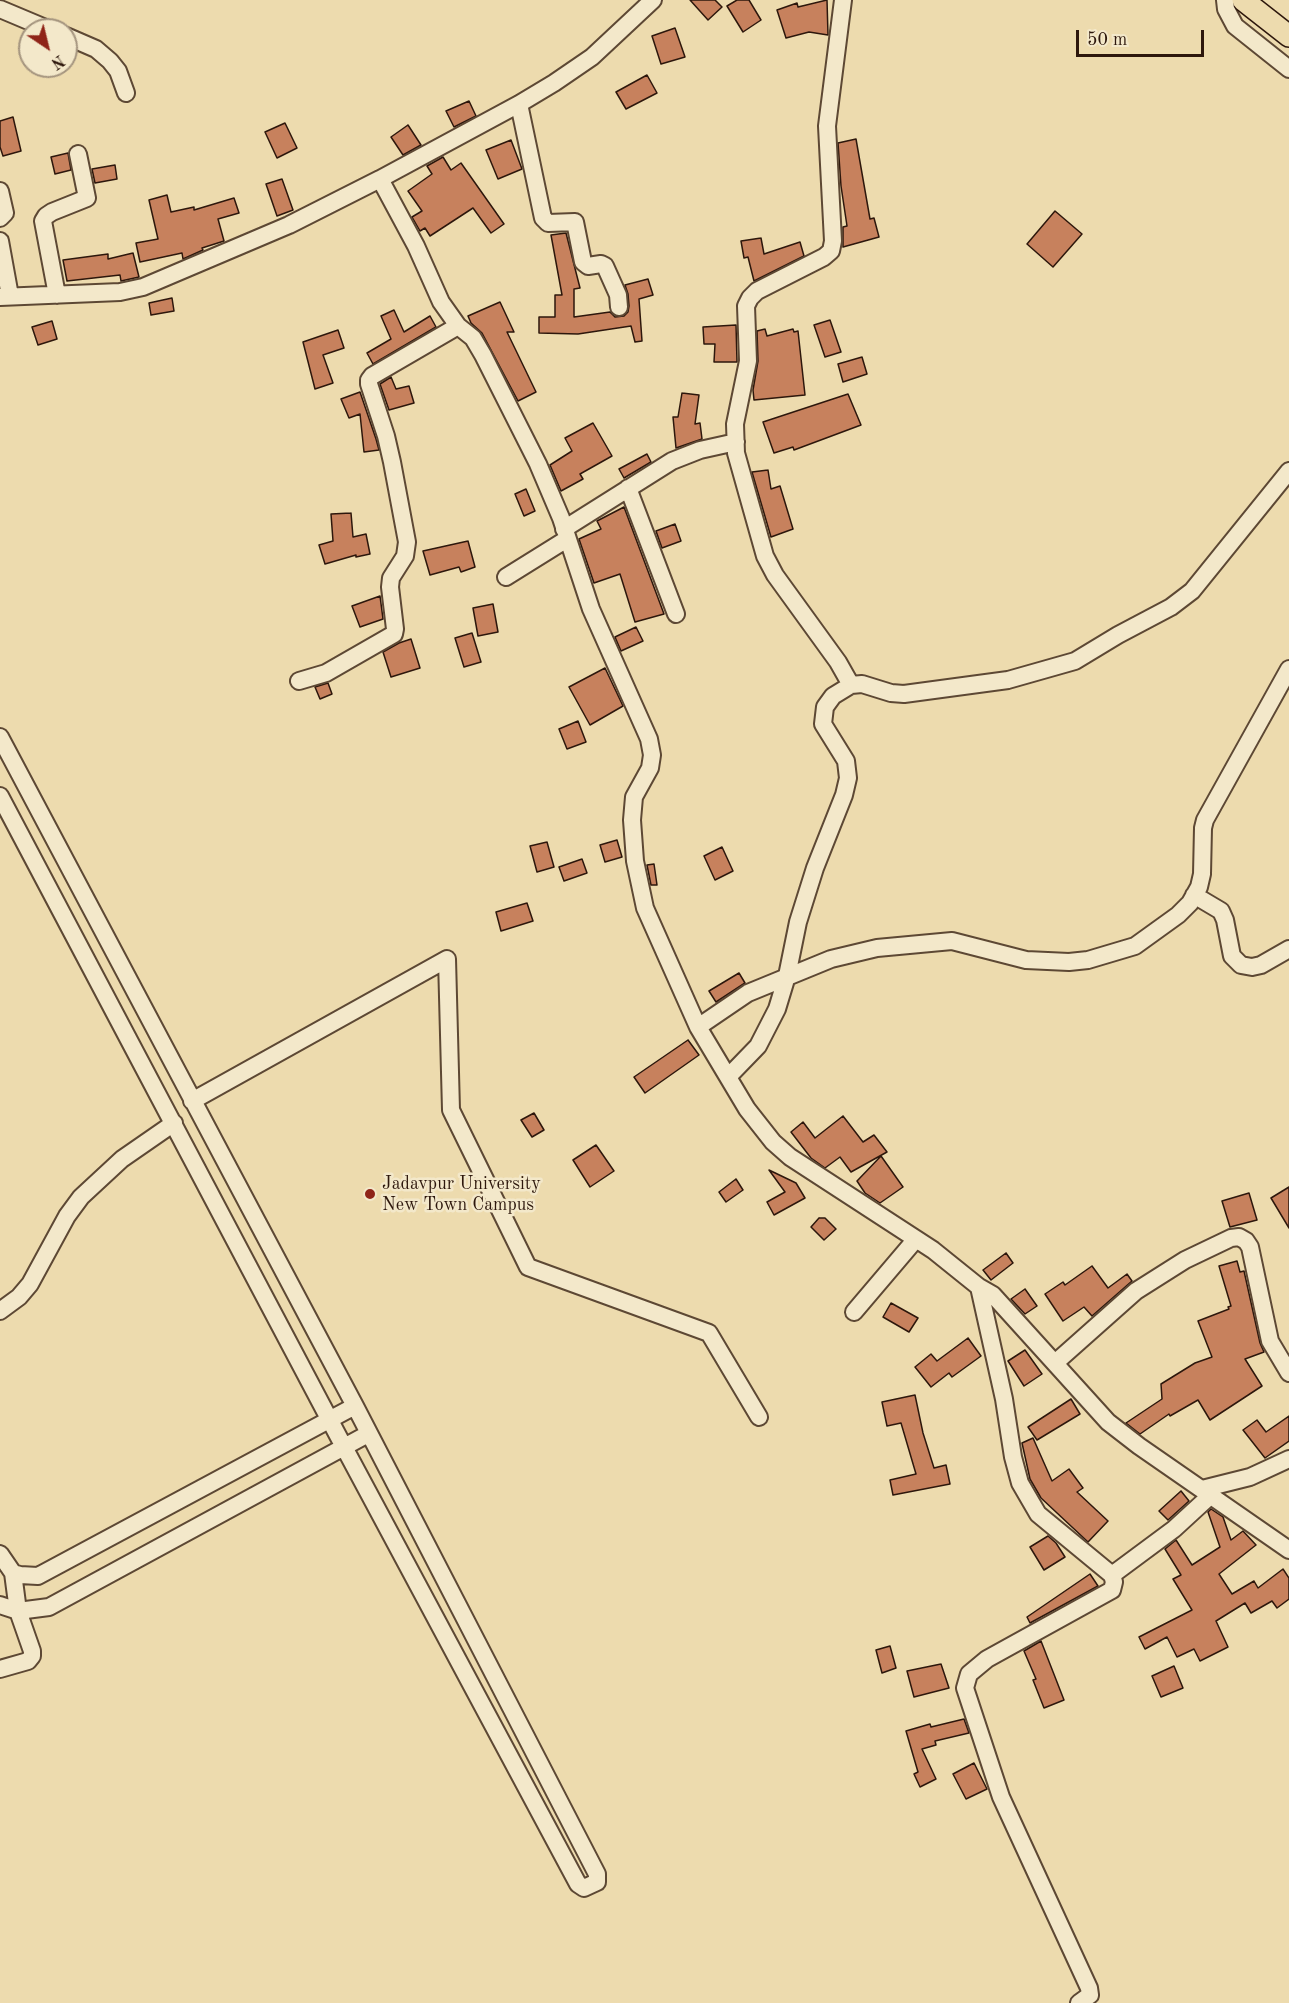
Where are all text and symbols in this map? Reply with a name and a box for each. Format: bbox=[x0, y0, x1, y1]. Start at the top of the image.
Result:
north arrow bbox=[18, 18, 78, 78]
scale bar bbox=[1079, 18, 1206, 56]
text: 50 m bbox=[1087, 31, 1127, 49]
text: N bbox=[48, 51, 67, 71]
place label: Jadavpur University New Town Campus bbox=[382, 1173, 541, 1216]
marker: Jadavpur University New Town Campus bbox=[363, 1187, 377, 1201]

